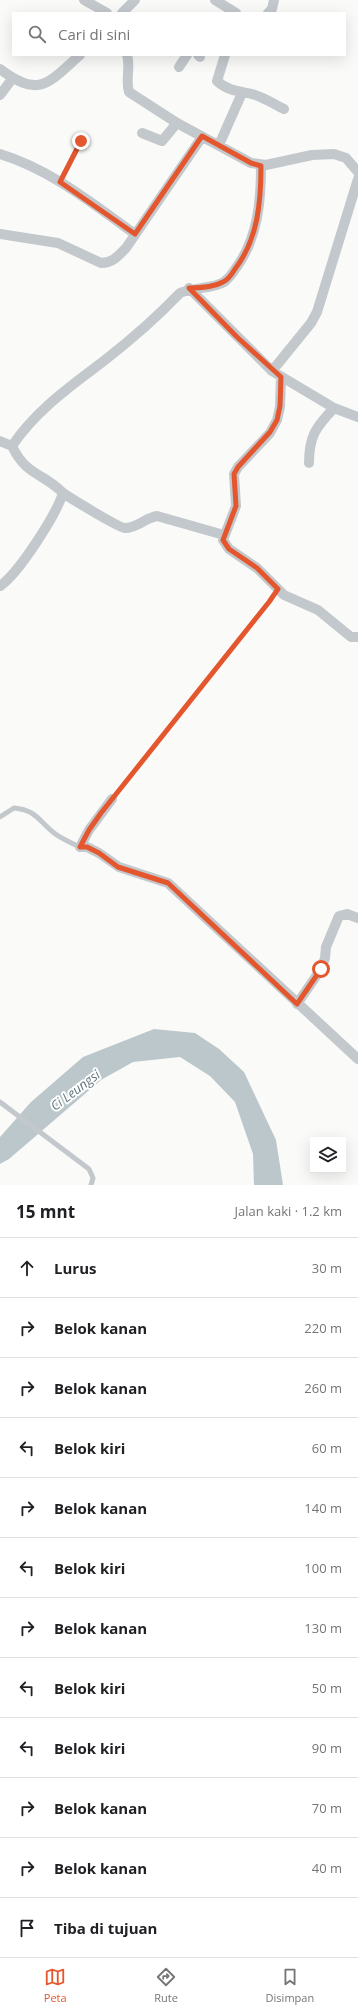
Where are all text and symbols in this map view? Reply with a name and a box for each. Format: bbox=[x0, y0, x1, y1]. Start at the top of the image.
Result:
search box bbox=[12, 12, 346, 56]
icon: search bbox=[26, 23, 48, 45]
text: Cari di sini bbox=[58, 24, 130, 44]
route end bbox=[72, 132, 90, 150]
route start bbox=[312, 960, 330, 978]
water label: Ci Leungsi bbox=[47, 1065, 104, 1115]
map controls bbox=[310, 1137, 346, 1173]
button: layers bbox=[310, 1137, 346, 1173]
text: 15 mnt bbox=[16, 1200, 75, 1223]
text: Jalan kaki · 1.2 km bbox=[235, 1202, 342, 1220]
icon: ahead bbox=[16, 1257, 38, 1279]
text: Lurus bbox=[54, 1258, 96, 1278]
text: 30 m bbox=[312, 1259, 342, 1277]
icon: right bbox=[16, 1317, 38, 1339]
text: Belok kanan bbox=[54, 1318, 147, 1338]
text: 220 m bbox=[304, 1319, 342, 1337]
icon: right bbox=[16, 1377, 38, 1399]
text: Belok kanan bbox=[54, 1378, 147, 1398]
text: 260 m bbox=[304, 1379, 342, 1397]
icon: left bbox=[16, 1437, 38, 1459]
text: Belok kiri bbox=[54, 1438, 125, 1458]
text: 60 m bbox=[312, 1439, 342, 1457]
icon: right bbox=[16, 1497, 38, 1519]
text: Belok kanan bbox=[54, 1498, 147, 1518]
text: 140 m bbox=[304, 1499, 342, 1517]
icon: left bbox=[16, 1557, 38, 1579]
text: Belok kiri bbox=[54, 1558, 125, 1578]
text: 100 m bbox=[304, 1559, 342, 1577]
icon: right bbox=[16, 1617, 38, 1639]
text: Belok kanan bbox=[54, 1618, 147, 1638]
text: 130 m bbox=[304, 1619, 342, 1637]
icon: left bbox=[16, 1677, 38, 1699]
text: Belok kiri bbox=[54, 1678, 125, 1698]
text: 50 m bbox=[312, 1679, 342, 1697]
icon: left bbox=[16, 1737, 38, 1759]
text: Belok kiri bbox=[54, 1738, 125, 1758]
text: 90 m bbox=[312, 1739, 342, 1757]
icon: right bbox=[16, 1797, 38, 1819]
text: Belok kanan bbox=[54, 1798, 147, 1818]
text: 70 m bbox=[312, 1799, 342, 1817]
icon: right bbox=[16, 1857, 38, 1879]
text: Belok kanan bbox=[54, 1858, 147, 1878]
text: 40 m bbox=[312, 1859, 342, 1877]
icon: arrive bbox=[16, 1917, 38, 1939]
text: Tiba di tujuan bbox=[54, 1918, 157, 1938]
tab: Peta bbox=[44, 1966, 67, 2005]
tab: Rute bbox=[154, 1966, 178, 2005]
tab: Disimpan bbox=[266, 1966, 314, 2005]

